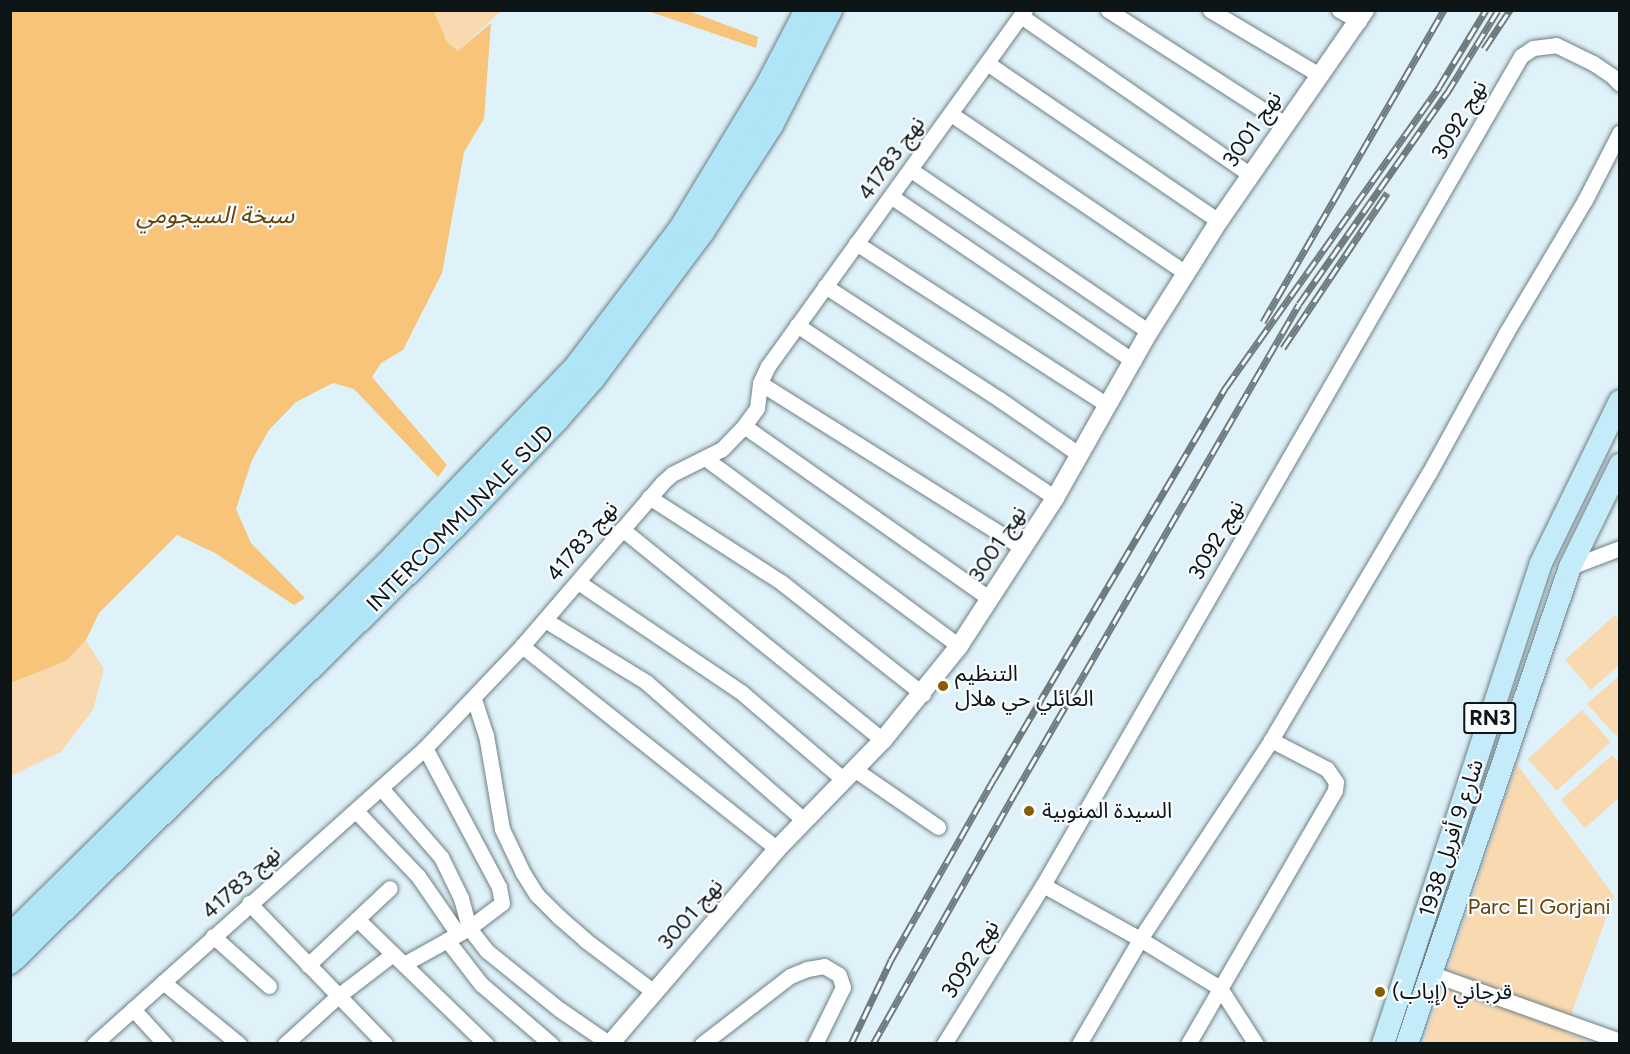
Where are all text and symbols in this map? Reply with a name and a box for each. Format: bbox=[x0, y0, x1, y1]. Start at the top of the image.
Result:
street label: نهج 3092 bbox=[1426, 75, 1492, 165]
street label: نهج 3001 bbox=[1217, 86, 1287, 172]
street label: نهج 41783 bbox=[852, 111, 930, 205]
water label: سبخة السيجومي bbox=[136, 201, 294, 229]
street label: INTERCOMMUNALE SUD bbox=[361, 419, 559, 617]
street label: نهج 41783 bbox=[541, 495, 623, 587]
street label: نهج 3092 bbox=[1183, 495, 1249, 585]
street label: نهج 3001 bbox=[962, 501, 1032, 587]
place label: التنظيم العائلي حي هلال bbox=[955, 660, 1094, 712]
marker: التنظيم العائلي حي هلال bbox=[936, 679, 950, 693]
road number: RN3 bbox=[1463, 700, 1517, 736]
street label: شارع 9 أفريل 1938 bbox=[1413, 756, 1489, 920]
place label: السيدة المنوبية bbox=[1042, 798, 1172, 824]
marker: السيدة المنوبية bbox=[1020, 802, 1038, 820]
street label: نهج 41783 bbox=[196, 840, 286, 924]
street label: نهج 3001 bbox=[652, 873, 728, 955]
park label: Parc El Gorjani bbox=[1467, 894, 1611, 920]
street label: نهج 3092 bbox=[936, 915, 1004, 1003]
place label: قرجاني (إياب) bbox=[1392, 979, 1512, 1005]
marker: قرجاني (إياب) bbox=[1373, 985, 1387, 999]

